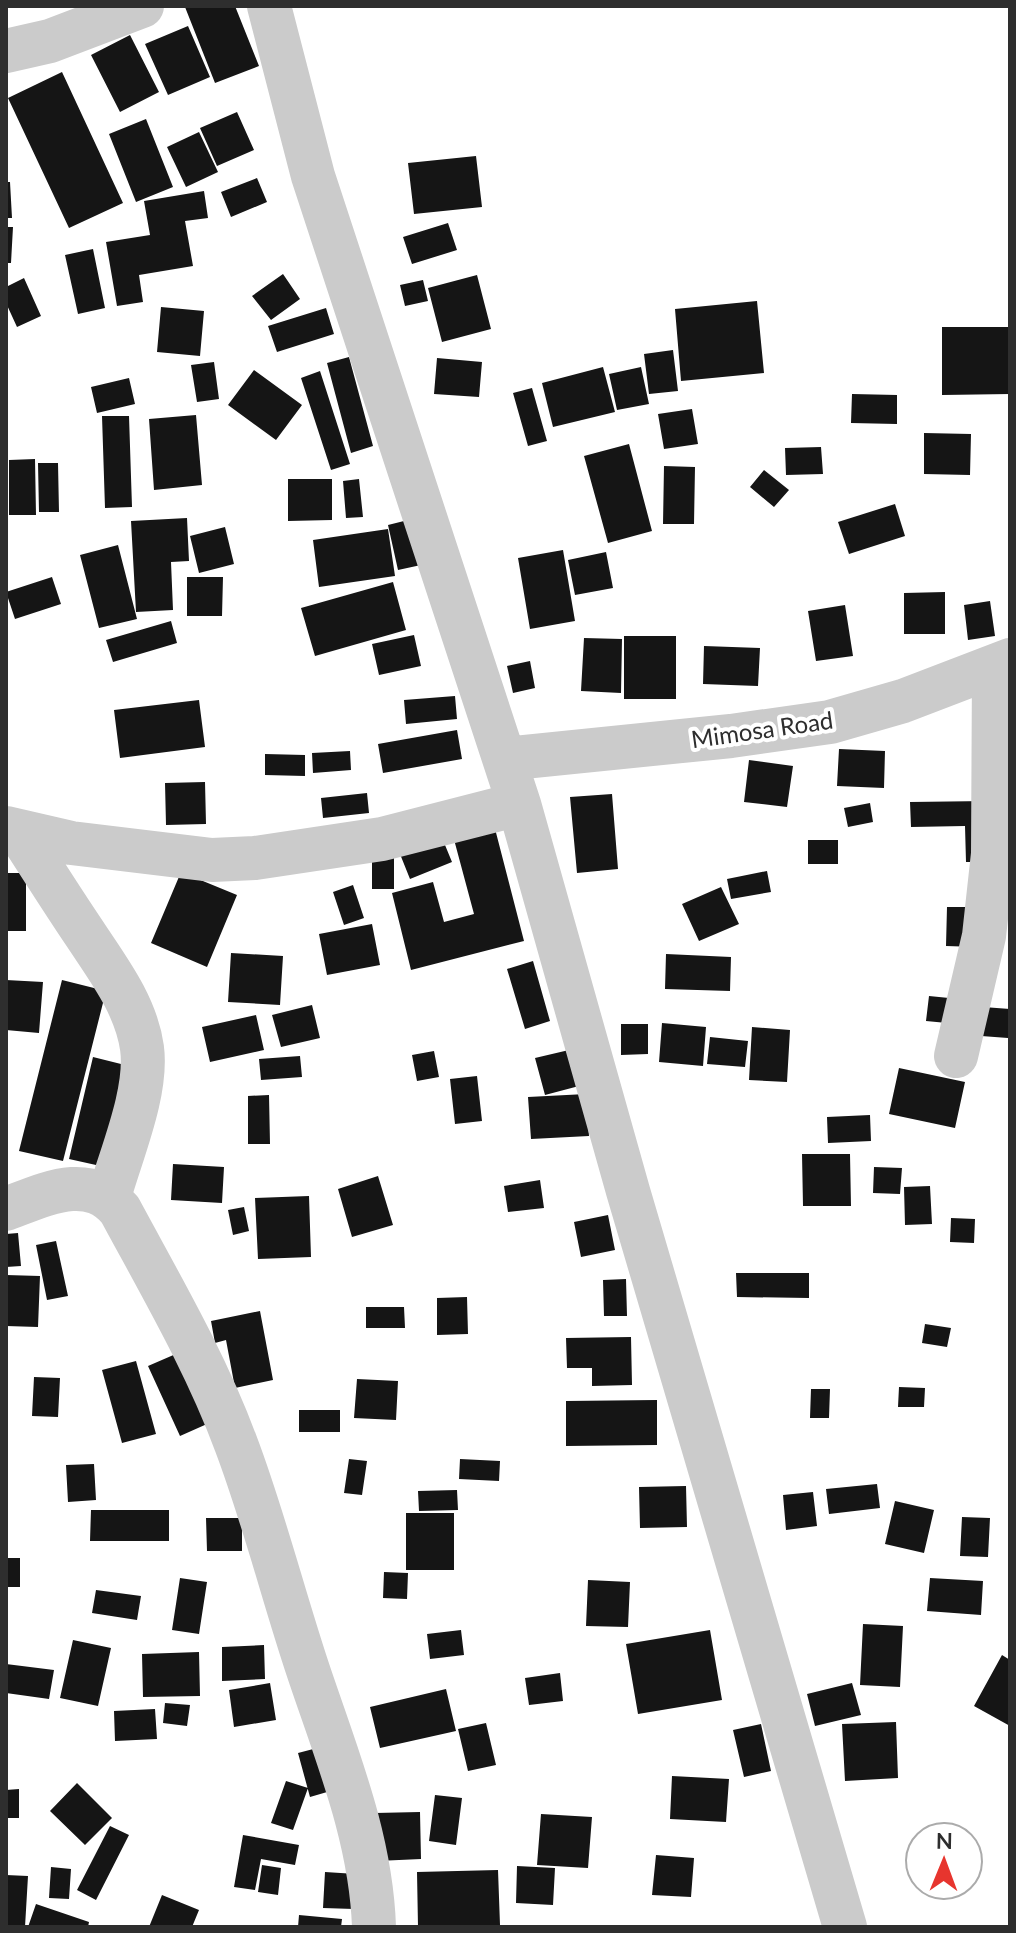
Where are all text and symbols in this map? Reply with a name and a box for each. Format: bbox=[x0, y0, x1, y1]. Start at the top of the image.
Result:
street label: Mimosa Road bbox=[689, 705, 835, 753]
north arrow bbox=[904, 1821, 984, 1901]
text: N bbox=[936, 1827, 953, 1854]

